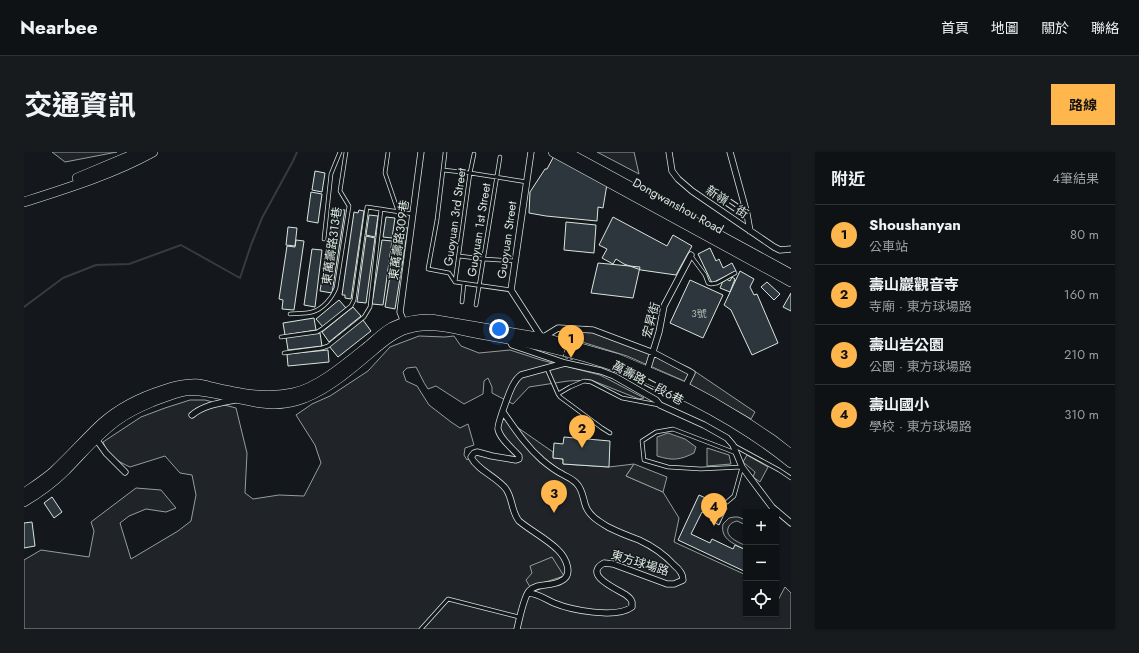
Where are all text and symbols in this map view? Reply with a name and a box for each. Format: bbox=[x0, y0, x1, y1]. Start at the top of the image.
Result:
text: Nearbee bbox=[20, 14, 98, 41]
text: 首頁 bbox=[941, 18, 969, 38]
text: 地圖 bbox=[991, 18, 1019, 38]
text: 關於 bbox=[1041, 18, 1069, 38]
text: 聯絡 bbox=[1091, 18, 1119, 38]
button: 路線 bbox=[1051, 84, 1115, 125]
text: 交通資訊 bbox=[24, 85, 136, 126]
street label: Guoyuan 3rd Street bbox=[439, 167, 471, 267]
text: 附近 bbox=[831, 167, 865, 191]
text: 4筆結果 bbox=[1052, 169, 1099, 188]
street label: Dongwanshou Road bbox=[629, 174, 727, 238]
street label: 新嶺三街 bbox=[702, 181, 752, 223]
street label: Guoyuan 1st Street bbox=[463, 182, 495, 278]
street label: 東萬壽路309巷 bbox=[384, 199, 414, 281]
street label: Guoyuan Street bbox=[493, 200, 521, 280]
street label: 東萬壽路313巷 bbox=[318, 206, 346, 286]
text: Shoushanyan bbox=[869, 214, 961, 236]
text: 1 bbox=[841, 225, 847, 244]
text: 80 m bbox=[1070, 225, 1099, 244]
text: 公車站 bbox=[869, 237, 908, 256]
text: 壽山巖觀音寺 bbox=[869, 274, 959, 296]
text: 2 bbox=[840, 285, 848, 304]
text: 160 m bbox=[1064, 285, 1099, 304]
text: 寺廟 · 東方球場路 bbox=[869, 297, 972, 316]
street label: 宏昇街 bbox=[638, 300, 664, 340]
house number: 3號 bbox=[691, 306, 707, 321]
your location bbox=[489, 319, 509, 339]
pin: 1 bbox=[558, 325, 584, 358]
text: 壽山岩公園 bbox=[869, 334, 944, 356]
text: 3 bbox=[840, 345, 848, 364]
text: 210 m bbox=[1064, 345, 1099, 364]
street label: 萬壽路二段6巷 bbox=[609, 357, 687, 409]
text: 公園 · 東方球場路 bbox=[869, 357, 972, 376]
text: 壽山國小 bbox=[869, 394, 929, 416]
text: 4 bbox=[839, 405, 849, 424]
text: 310 m bbox=[1064, 405, 1099, 424]
pin: 2 bbox=[569, 415, 595, 448]
text: 學校 · 東方球場路 bbox=[869, 417, 972, 436]
pin: 3 bbox=[541, 480, 567, 513]
pin: 4 bbox=[701, 493, 727, 526]
map controls bbox=[743, 509, 779, 617]
button: + bbox=[743, 509, 779, 545]
button: − bbox=[743, 545, 779, 581]
street label: 東方球場路 bbox=[609, 546, 671, 580]
button: locate bbox=[743, 581, 779, 617]

